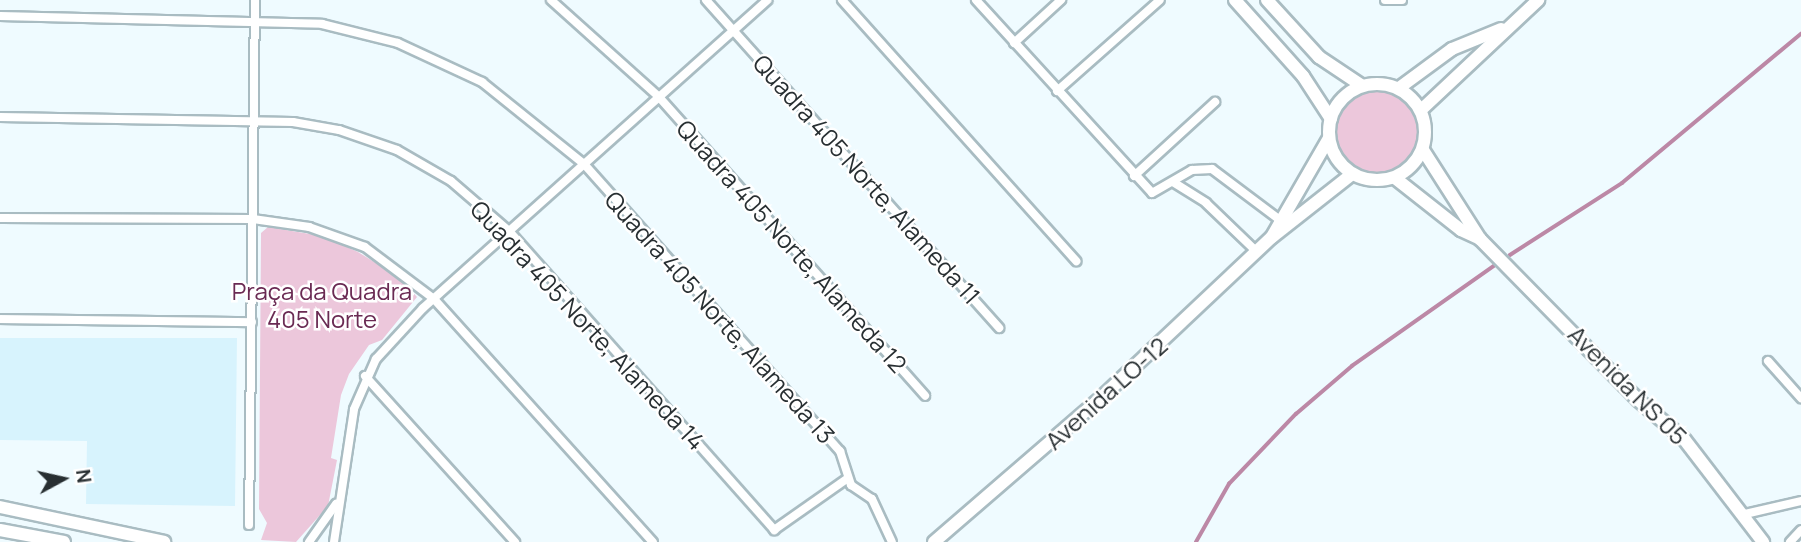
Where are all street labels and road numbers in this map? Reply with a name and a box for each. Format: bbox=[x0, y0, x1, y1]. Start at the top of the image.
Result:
street label: Quadra 405 Norte, Alameda 11 bbox=[747, 48, 987, 310]
street label: Quadra 405 Norte, Alameda 12 bbox=[671, 114, 913, 378]
street label: Quadra 405 Norte, Alameda 13 bbox=[599, 185, 841, 449]
street label: Quadra 405 Norte, Alameda 14 bbox=[465, 194, 711, 456]
street label: Avenida NS 05 bbox=[1563, 320, 1693, 450]
street label: Avenida LO-12 bbox=[1039, 331, 1173, 455]

